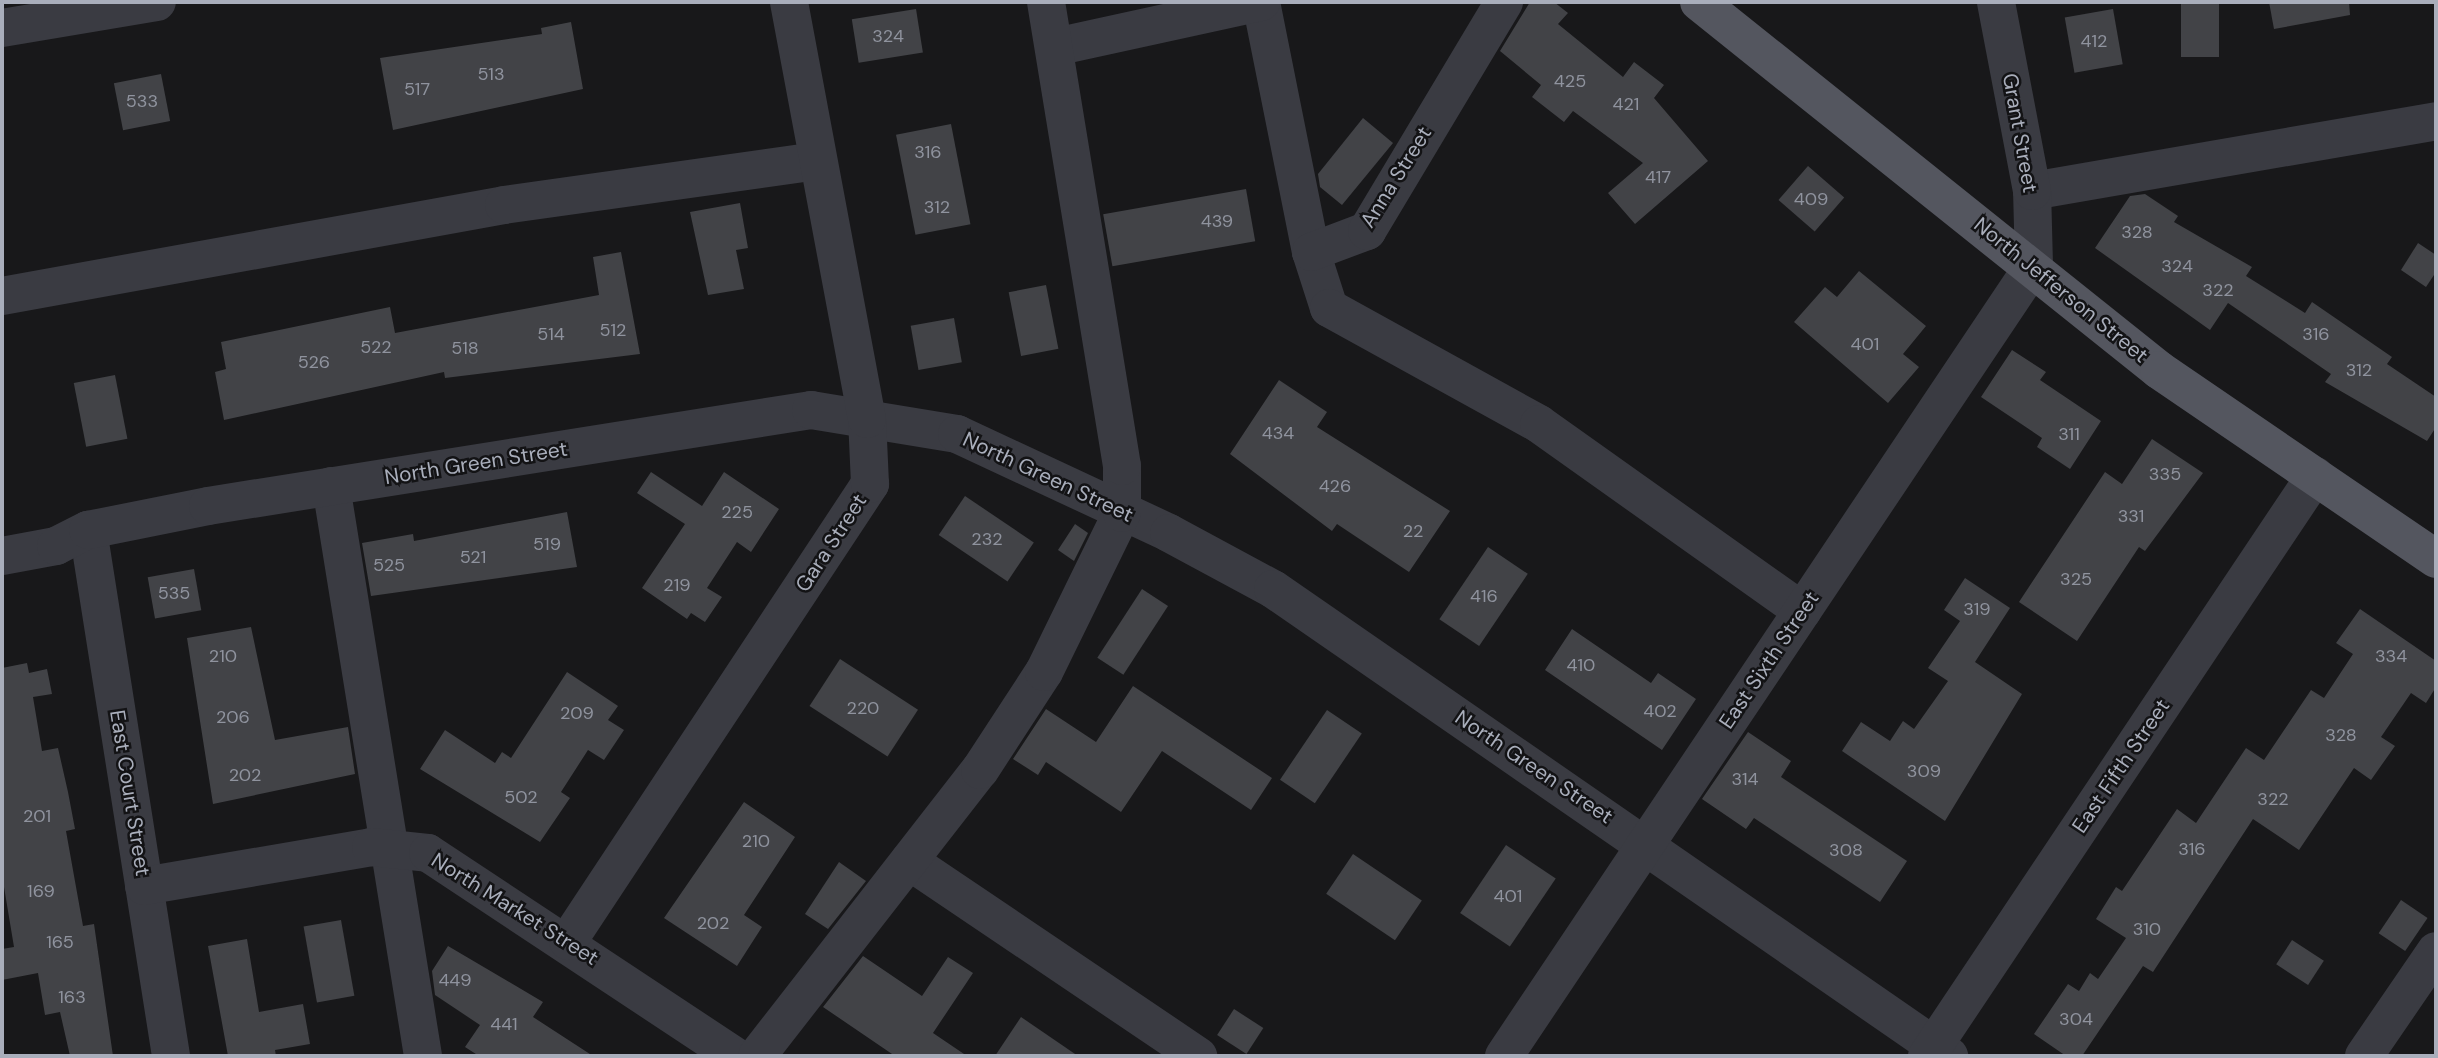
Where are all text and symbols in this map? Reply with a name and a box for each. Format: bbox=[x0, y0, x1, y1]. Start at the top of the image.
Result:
house number: 324 bbox=[872, 25, 904, 47]
house number: 412 bbox=[2081, 30, 2107, 52]
house number: 513 bbox=[477, 63, 505, 85]
house number: 425 bbox=[1554, 70, 1586, 92]
street label: Grant Street bbox=[1997, 71, 2043, 195]
house number: 517 bbox=[404, 78, 430, 100]
house number: 533 bbox=[126, 90, 158, 112]
house number: 421 bbox=[1613, 93, 1639, 115]
street label: Anna Street bbox=[1355, 122, 1437, 232]
house number: 316 bbox=[914, 141, 942, 163]
house number: 417 bbox=[1645, 166, 1671, 188]
house number: 409 bbox=[1794, 188, 1828, 210]
house number: 312 bbox=[924, 196, 950, 218]
house number: 439 bbox=[1201, 210, 1233, 232]
street label: North Jefferson Street bbox=[1969, 212, 2153, 368]
house number: 328 bbox=[2121, 221, 2153, 243]
house number: 324 bbox=[2161, 255, 2193, 277]
house number: 322 bbox=[2202, 279, 2234, 301]
house number: 512 bbox=[600, 319, 626, 341]
house number: 514 bbox=[537, 323, 565, 345]
house number: 316 bbox=[2302, 323, 2330, 345]
house number: 401 bbox=[1851, 333, 1879, 355]
house number: 522 bbox=[360, 336, 392, 358]
house number: 518 bbox=[451, 337, 479, 359]
house number: 526 bbox=[298, 351, 330, 373]
house number: 312 bbox=[2346, 359, 2372, 381]
house number: 434 bbox=[1262, 422, 1294, 444]
house number: 311 bbox=[2058, 423, 2080, 445]
street label: North Green Street bbox=[959, 427, 1137, 527]
street label: North Green Street bbox=[383, 436, 569, 490]
house number: 335 bbox=[2149, 463, 2181, 485]
house number: 426 bbox=[1319, 475, 1351, 497]
street label: Gara Street bbox=[790, 489, 872, 597]
house number: 225 bbox=[721, 501, 753, 523]
house number: 331 bbox=[2118, 505, 2144, 527]
house number: 22 bbox=[1403, 520, 1423, 542]
house number: 232 bbox=[971, 528, 1003, 550]
house number: 519 bbox=[533, 533, 561, 555]
house number: 521 bbox=[460, 546, 486, 568]
house number: 525 bbox=[373, 554, 405, 576]
house number: 325 bbox=[2060, 568, 2092, 590]
house number: 219 bbox=[663, 574, 691, 596]
house number: 535 bbox=[158, 582, 190, 604]
house number: 416 bbox=[1470, 585, 1498, 607]
street label: East Sixth Street bbox=[1714, 587, 1824, 733]
house number: 319 bbox=[1963, 598, 1991, 620]
house number: 210 bbox=[209, 645, 237, 667]
house number: 334 bbox=[2375, 645, 2407, 667]
house number: 410 bbox=[1567, 654, 1595, 676]
street label: East Fifth Street bbox=[2067, 694, 2175, 838]
house number: 220 bbox=[847, 697, 879, 719]
house number: 402 bbox=[1643, 700, 1677, 722]
house number: 209 bbox=[560, 702, 594, 724]
street label: North Green Street bbox=[1450, 705, 1618, 829]
house number: 206 bbox=[216, 706, 250, 728]
street label: East Court Street bbox=[104, 708, 156, 878]
house number: 328 bbox=[2325, 724, 2357, 746]
house number: 309 bbox=[1907, 760, 1941, 782]
house number: 202 bbox=[229, 764, 261, 786]
house number: 314 bbox=[1732, 768, 1758, 790]
house number: 502 bbox=[504, 786, 538, 808]
house number: 322 bbox=[2257, 788, 2289, 810]
house number: 201 bbox=[23, 805, 51, 827]
house number: 210 bbox=[742, 830, 770, 852]
house number: 316 bbox=[2178, 838, 2206, 860]
house number: 308 bbox=[1829, 839, 1863, 861]
street label: North Market Street bbox=[427, 847, 603, 971]
house number: 169 bbox=[27, 880, 55, 902]
house number: 401 bbox=[1494, 885, 1522, 907]
house number: 202 bbox=[697, 912, 729, 934]
house number: 310 bbox=[2133, 918, 2161, 940]
house number: 165 bbox=[46, 931, 74, 953]
house number: 449 bbox=[438, 969, 472, 991]
house number: 163 bbox=[58, 986, 86, 1008]
house number: 304 bbox=[2059, 1008, 2093, 1030]
house number: 441 bbox=[490, 1013, 518, 1035]

